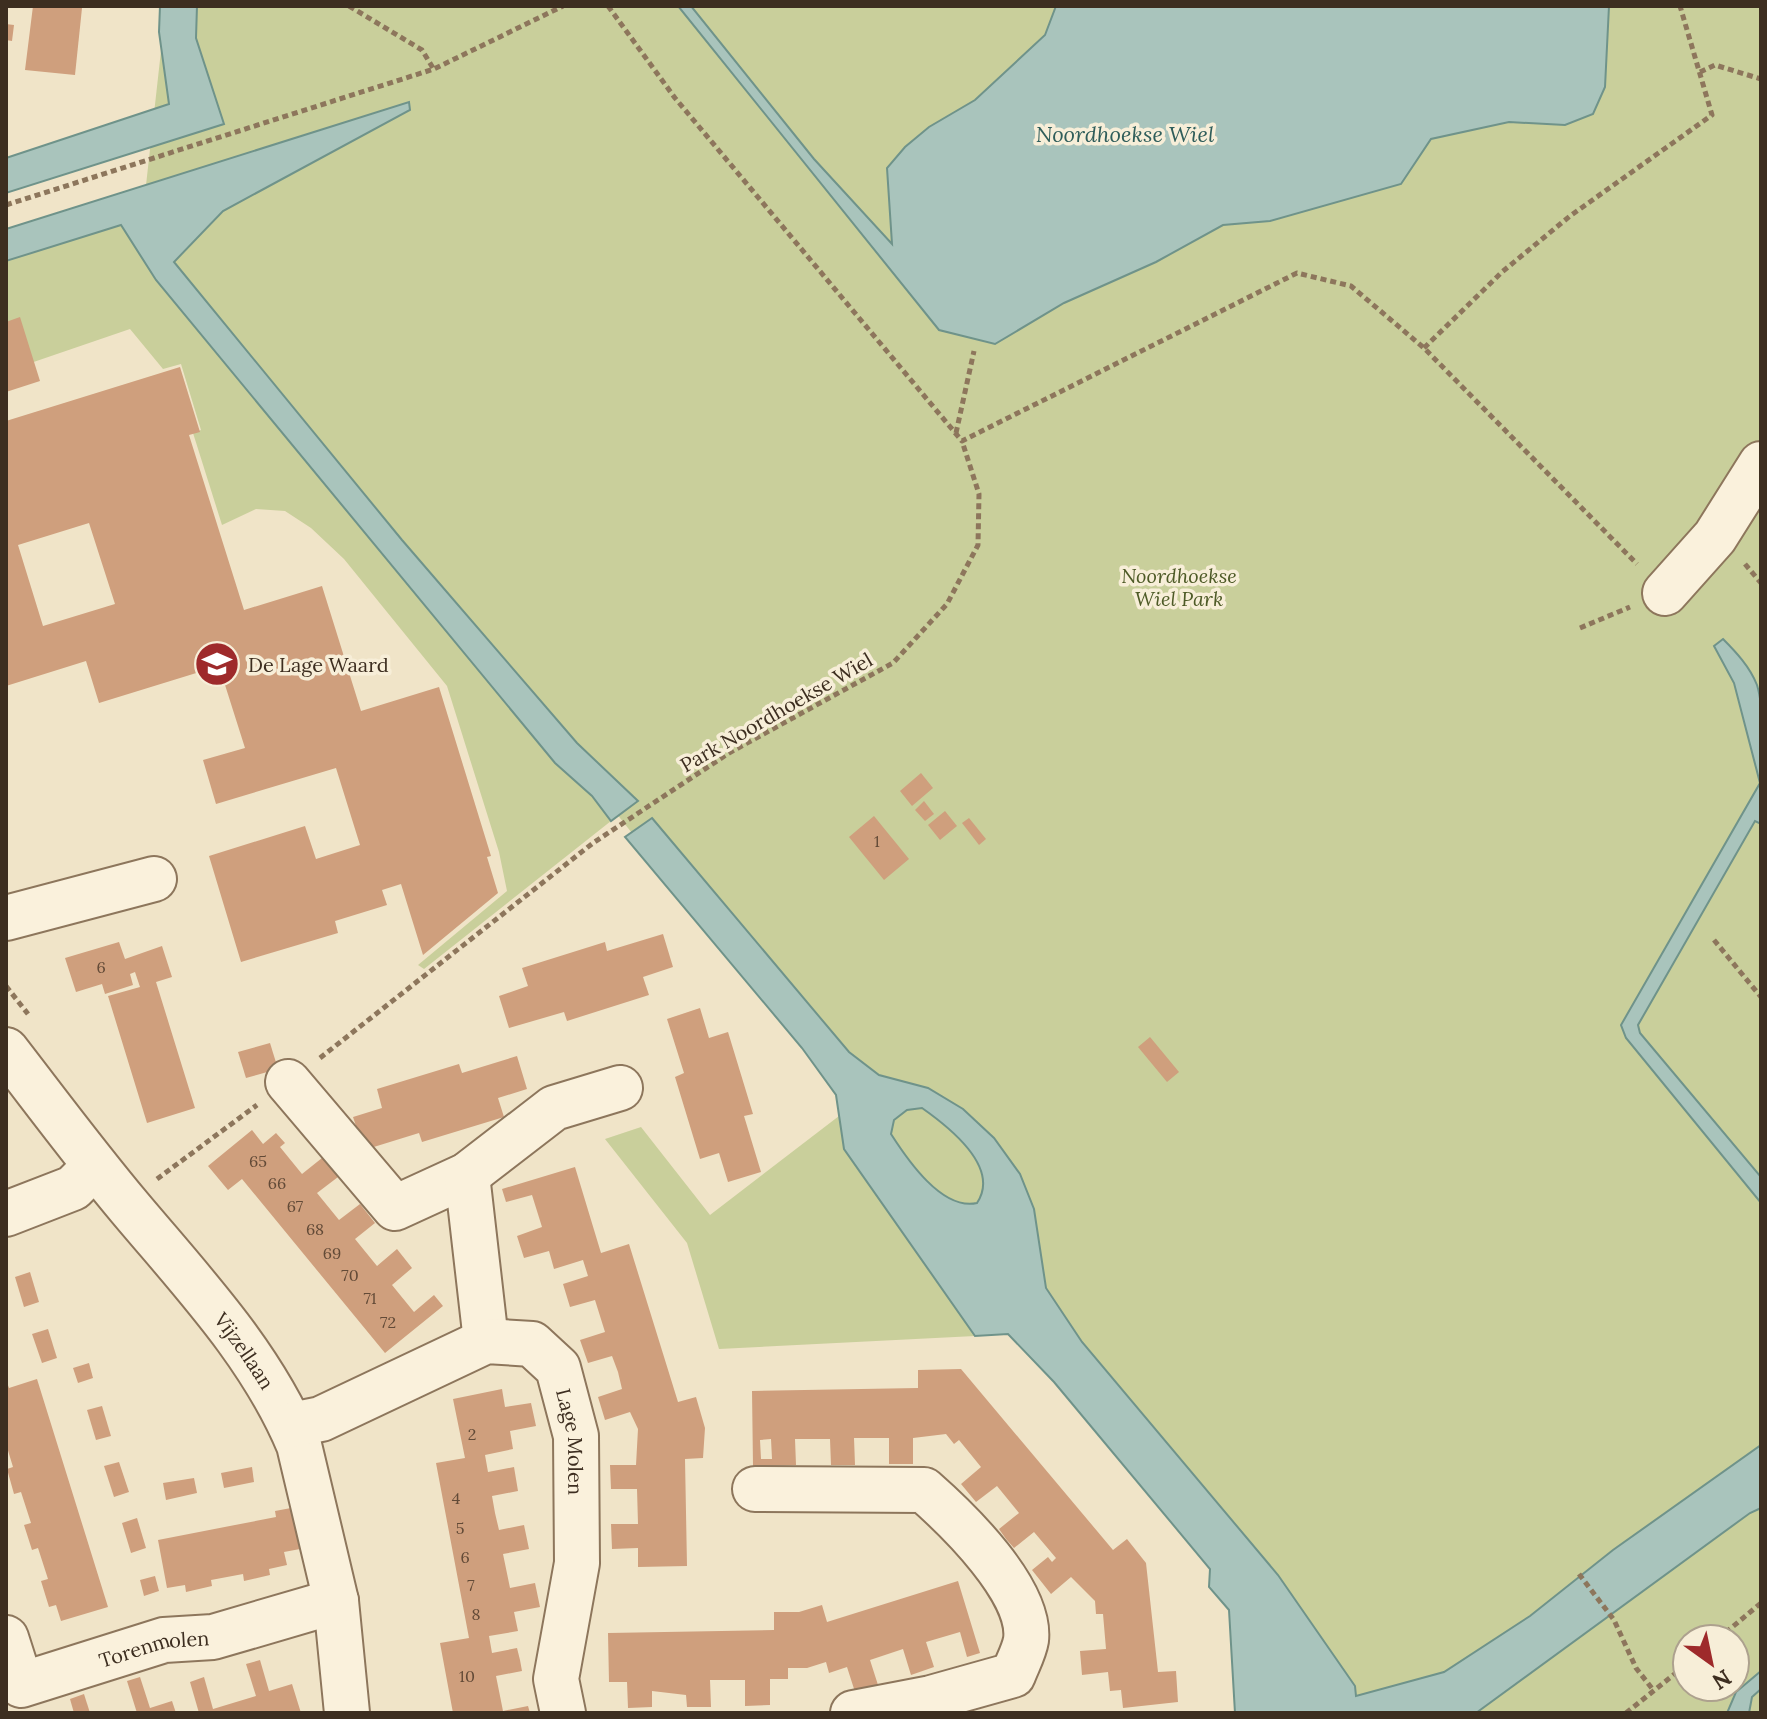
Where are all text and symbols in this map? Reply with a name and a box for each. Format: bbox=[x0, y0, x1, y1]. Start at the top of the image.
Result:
water label: Noordhoekse Wiel bbox=[1036, 120, 1214, 148]
park label: Noordhoekse Wiel Park bbox=[1121, 563, 1237, 611]
school or university icon: De Lage Waard bbox=[193, 640, 241, 688]
street label: Park Noordhoekse Wiel bbox=[675, 647, 877, 777]
place label: De Lage Waard bbox=[248, 652, 389, 677]
house number: 1 bbox=[874, 831, 880, 851]
house number: 6 bbox=[96, 957, 106, 977]
house number: 65 bbox=[249, 1151, 267, 1171]
house number: 66 bbox=[268, 1173, 286, 1193]
house number: 67 bbox=[287, 1196, 304, 1216]
house number: 68 bbox=[306, 1219, 324, 1239]
house number: 69 bbox=[323, 1243, 341, 1263]
house number: 70 bbox=[341, 1265, 359, 1285]
house number: 71 bbox=[363, 1288, 377, 1308]
street label: Vijzellaan bbox=[209, 1306, 280, 1393]
house number: 72 bbox=[380, 1312, 396, 1332]
street label: Lage Molen bbox=[551, 1386, 589, 1495]
house number: 2 bbox=[468, 1424, 476, 1444]
house number: 4 bbox=[452, 1488, 461, 1508]
house number: 5 bbox=[456, 1518, 464, 1538]
house number: 6 bbox=[460, 1547, 470, 1567]
house number: 7 bbox=[467, 1575, 475, 1595]
house number: 8 bbox=[472, 1604, 481, 1624]
north arrow bbox=[1671, 1623, 1751, 1703]
street label: Torenmolen bbox=[96, 1625, 210, 1672]
text: N bbox=[1707, 1663, 1737, 1696]
house number: 10 bbox=[459, 1666, 475, 1686]

